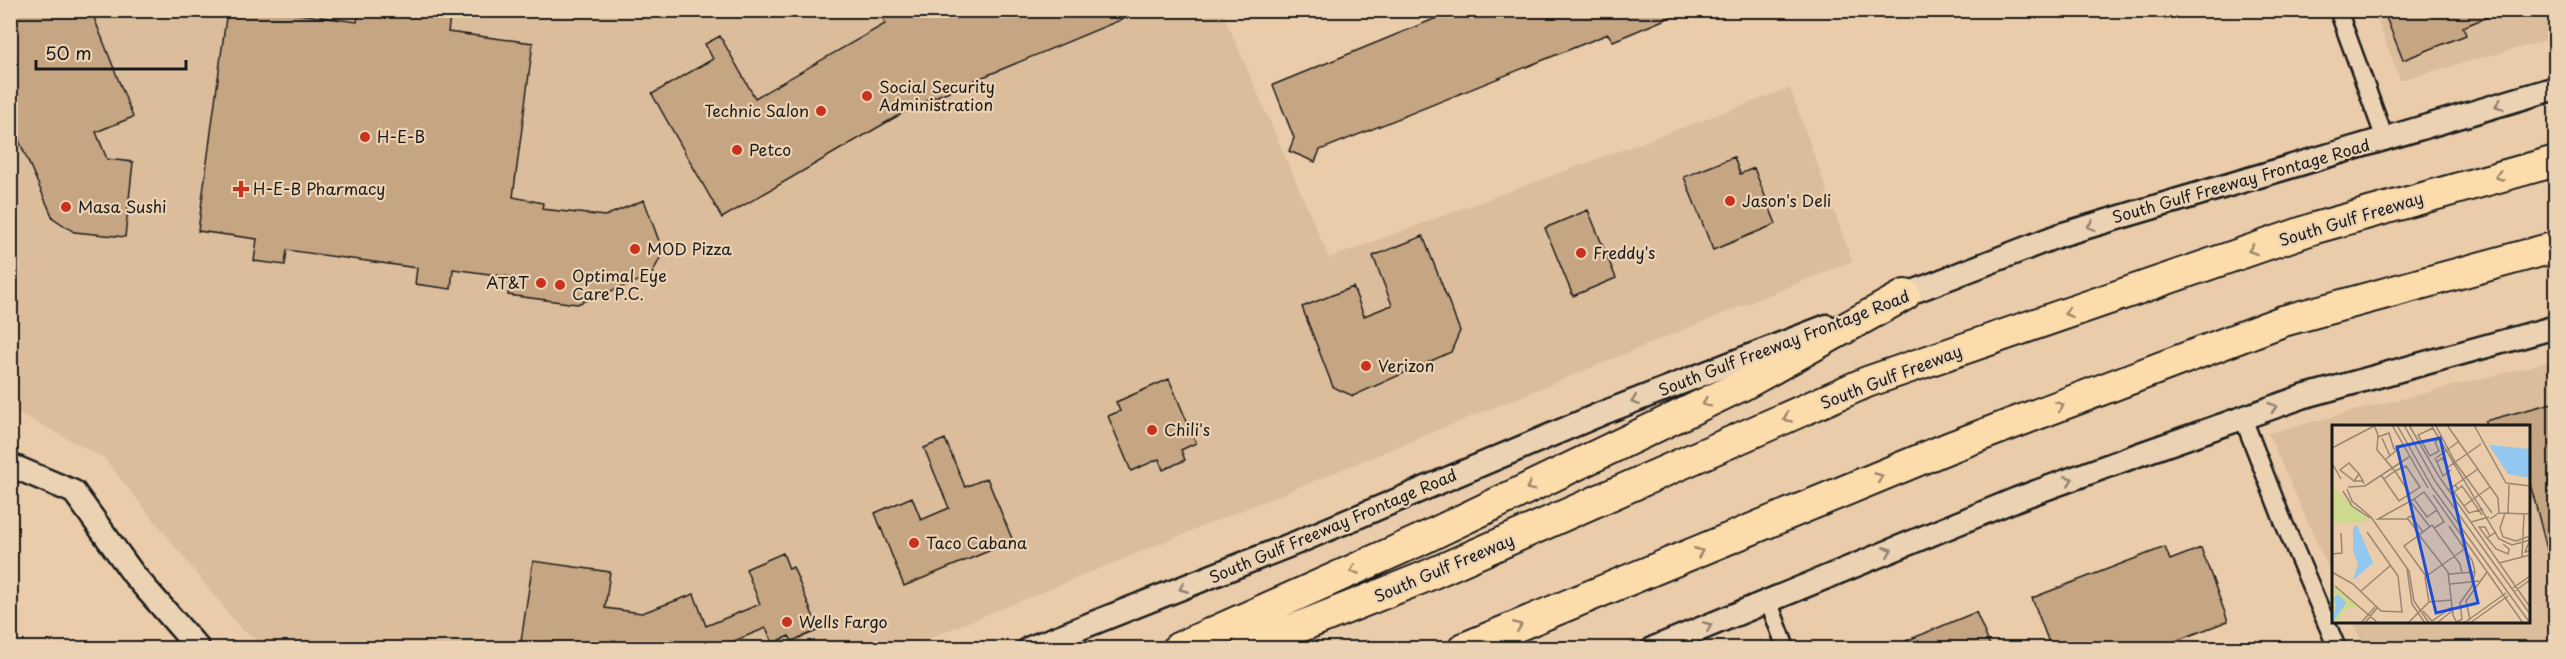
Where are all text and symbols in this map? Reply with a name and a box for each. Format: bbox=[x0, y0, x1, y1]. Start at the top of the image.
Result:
scale bar bbox=[36, 33, 186, 71]
text: 50 m bbox=[45, 39, 92, 66]
place label: Social Security Administration bbox=[879, 74, 995, 116]
marker: Social Security Administration bbox=[860, 89, 874, 103]
place label: Technic Salon bbox=[704, 98, 809, 122]
one-way arrow bbox=[2494, 98, 2505, 110]
marker: Technic Salon bbox=[814, 104, 828, 118]
place label: H-E-B bbox=[377, 124, 425, 148]
marker: H-E-B bbox=[358, 130, 372, 144]
street label: South Gulf Freeway Frontage Road bbox=[2109, 135, 2373, 227]
place label: Petco bbox=[749, 137, 791, 161]
marker: Petco bbox=[730, 143, 744, 157]
one-way arrow bbox=[2494, 169, 2504, 182]
place label: H-E-B Pharmacy bbox=[253, 176, 386, 200]
marker: H-E-B Pharmacy bbox=[234, 182, 248, 196]
place label: Jason's Deli bbox=[1742, 188, 1831, 212]
street label: South Gulf Freeway bbox=[2275, 188, 2427, 250]
place label: Masa Sushi bbox=[78, 194, 167, 218]
marker: Jason's Deli bbox=[1723, 194, 1737, 208]
marker: Masa Sushi bbox=[59, 200, 73, 214]
one-way arrow bbox=[2086, 219, 2097, 231]
place label: MOD Pizza bbox=[647, 236, 732, 260]
place label: Freddy's bbox=[1593, 240, 1655, 264]
marker: MOD Pizza bbox=[628, 242, 642, 256]
one-way arrow bbox=[2247, 242, 2258, 255]
marker: Freddy's bbox=[1574, 246, 1588, 260]
place label: Optimal Eye Care P.C. bbox=[572, 263, 667, 305]
place label: AT&T bbox=[486, 270, 529, 294]
marker: AT&T bbox=[534, 276, 548, 290]
marker: Optimal Eye Care P.C. bbox=[553, 278, 567, 292]
street label: South Gulf Freeway Frontage Road bbox=[1655, 286, 1913, 400]
one-way arrow bbox=[2063, 306, 2073, 319]
street label: South Gulf Freeway bbox=[1816, 341, 1966, 413]
place label: Verizon bbox=[1378, 353, 1434, 377]
marker: Verizon bbox=[1359, 359, 1373, 373]
one-way arrow bbox=[1630, 394, 1641, 406]
one-way arrow bbox=[1701, 395, 1712, 407]
one-way arrow bbox=[2054, 401, 2065, 413]
one-way arrow bbox=[2267, 402, 2278, 415]
one-way arrow bbox=[1782, 411, 1793, 423]
place label: Chili's bbox=[1164, 417, 1210, 441]
marker: Chili's bbox=[1145, 423, 1159, 437]
inset map bbox=[2332, 425, 2530, 623]
street label: South Gulf Freeway Frontage Road bbox=[1205, 464, 1461, 588]
one-way arrow bbox=[1873, 472, 1884, 484]
one-way arrow bbox=[2063, 474, 2074, 487]
one-way arrow bbox=[1526, 480, 1537, 492]
street label: South Gulf Freeway bbox=[1370, 529, 1518, 607]
place label: Taco Cabana bbox=[926, 530, 1027, 554]
marker: Taco Cabana bbox=[907, 536, 921, 550]
one-way arrow bbox=[1882, 546, 1893, 558]
one-way arrow bbox=[1692, 547, 1703, 559]
one-way arrow bbox=[1349, 563, 1360, 575]
one-way arrow bbox=[1178, 581, 1189, 593]
place label: Wells Fargo bbox=[799, 609, 888, 633]
marker: Wells Fargo bbox=[780, 615, 794, 629]
one-way arrow bbox=[1512, 621, 1523, 633]
one-way arrow bbox=[1701, 621, 1712, 633]

